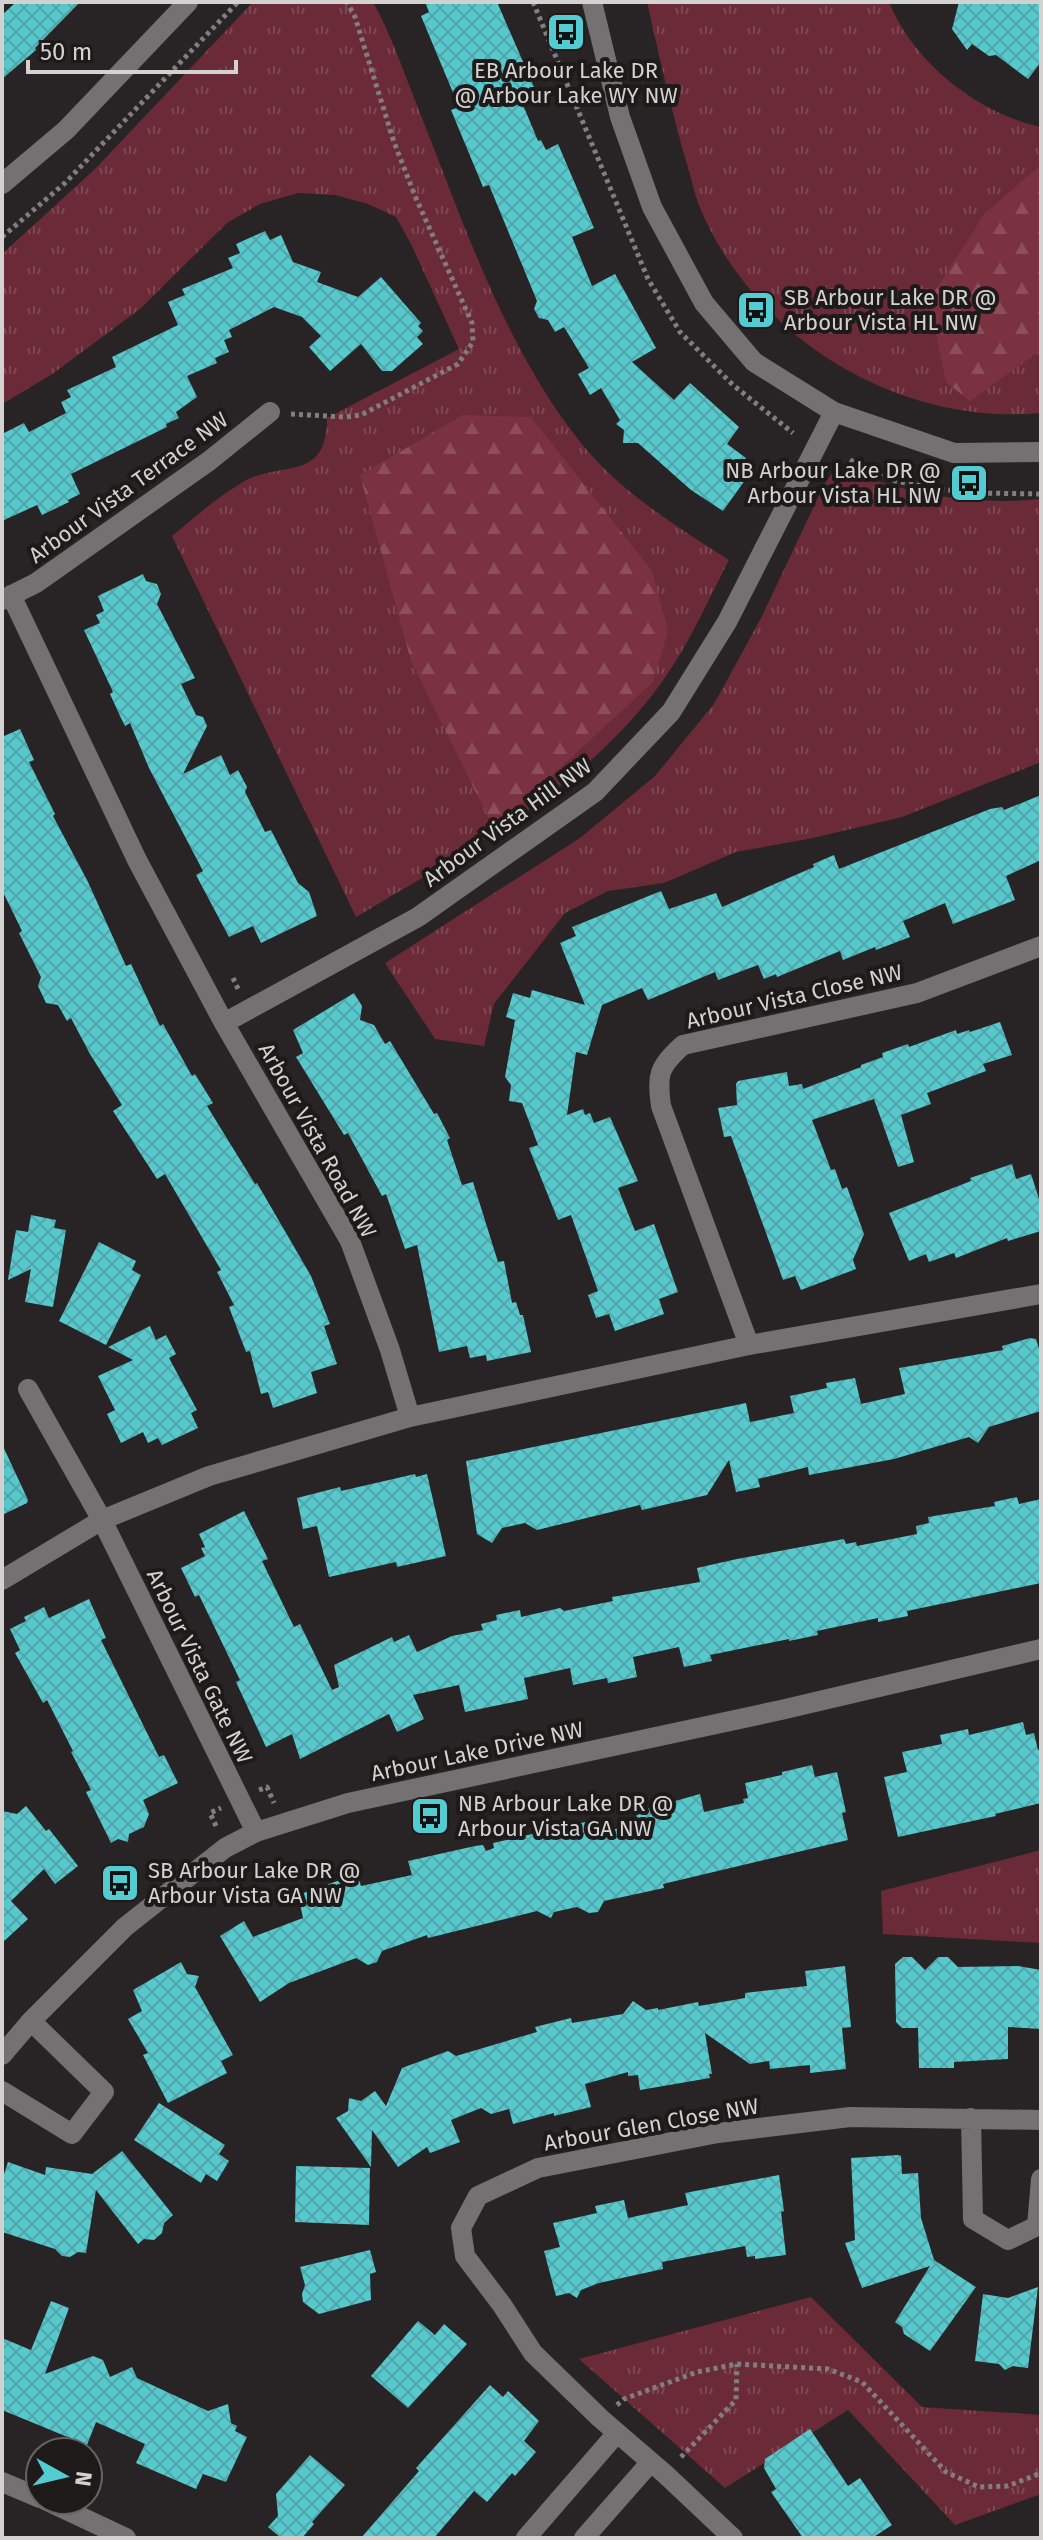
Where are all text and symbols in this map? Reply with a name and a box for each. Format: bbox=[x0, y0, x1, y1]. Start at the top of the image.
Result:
bus stop icon: EB Arbour Lake DR @ Arbour Lake WY NW bbox=[545, 11, 587, 53]
scale bar bbox=[28, 24, 236, 74]
text: 50 m bbox=[40, 38, 92, 66]
place label: EB Arbour Lake DR @ Arbour Lake WY NW bbox=[454, 57, 678, 109]
place label: SB Arbour Lake DR @ Arbour Vista HL NW bbox=[784, 284, 997, 336]
bus stop icon: SB Arbour Lake DR @ Arbour Vista HL NW bbox=[735, 289, 777, 331]
street label: Arbour Vista Terrace NW bbox=[23, 406, 233, 569]
place label: NB Arbour Lake DR @ Arbour Vista HL NW bbox=[725, 457, 941, 509]
bus stop icon: NB Arbour Lake DR @ Arbour Vista HL NW bbox=[948, 462, 990, 504]
street label: Arbour Vista Hill NW bbox=[418, 752, 597, 893]
street label: Arbour Vista Close NW bbox=[683, 958, 905, 1035]
street label: Arbour Vista Road NW bbox=[253, 1038, 382, 1242]
street label: Arbour Vista Gate NW bbox=[141, 1565, 258, 1768]
street label: Arbour Lake Drive NW bbox=[368, 1716, 586, 1787]
place label: NB Arbour Lake DR @ Arbour Vista GA NW bbox=[458, 1790, 674, 1842]
bus stop icon: NB Arbour Lake DR @ Arbour Vista GA NW bbox=[409, 1795, 451, 1837]
place label: SB Arbour Lake DR @ Arbour Vista GA NW bbox=[148, 1857, 361, 1909]
bus stop icon: SB Arbour Lake DR @ Arbour Vista GA NW bbox=[99, 1862, 141, 1904]
street label: Arbour Glen Close NW bbox=[542, 2092, 761, 2157]
north arrow bbox=[24, 2436, 104, 2516]
text: N bbox=[69, 2470, 98, 2488]

